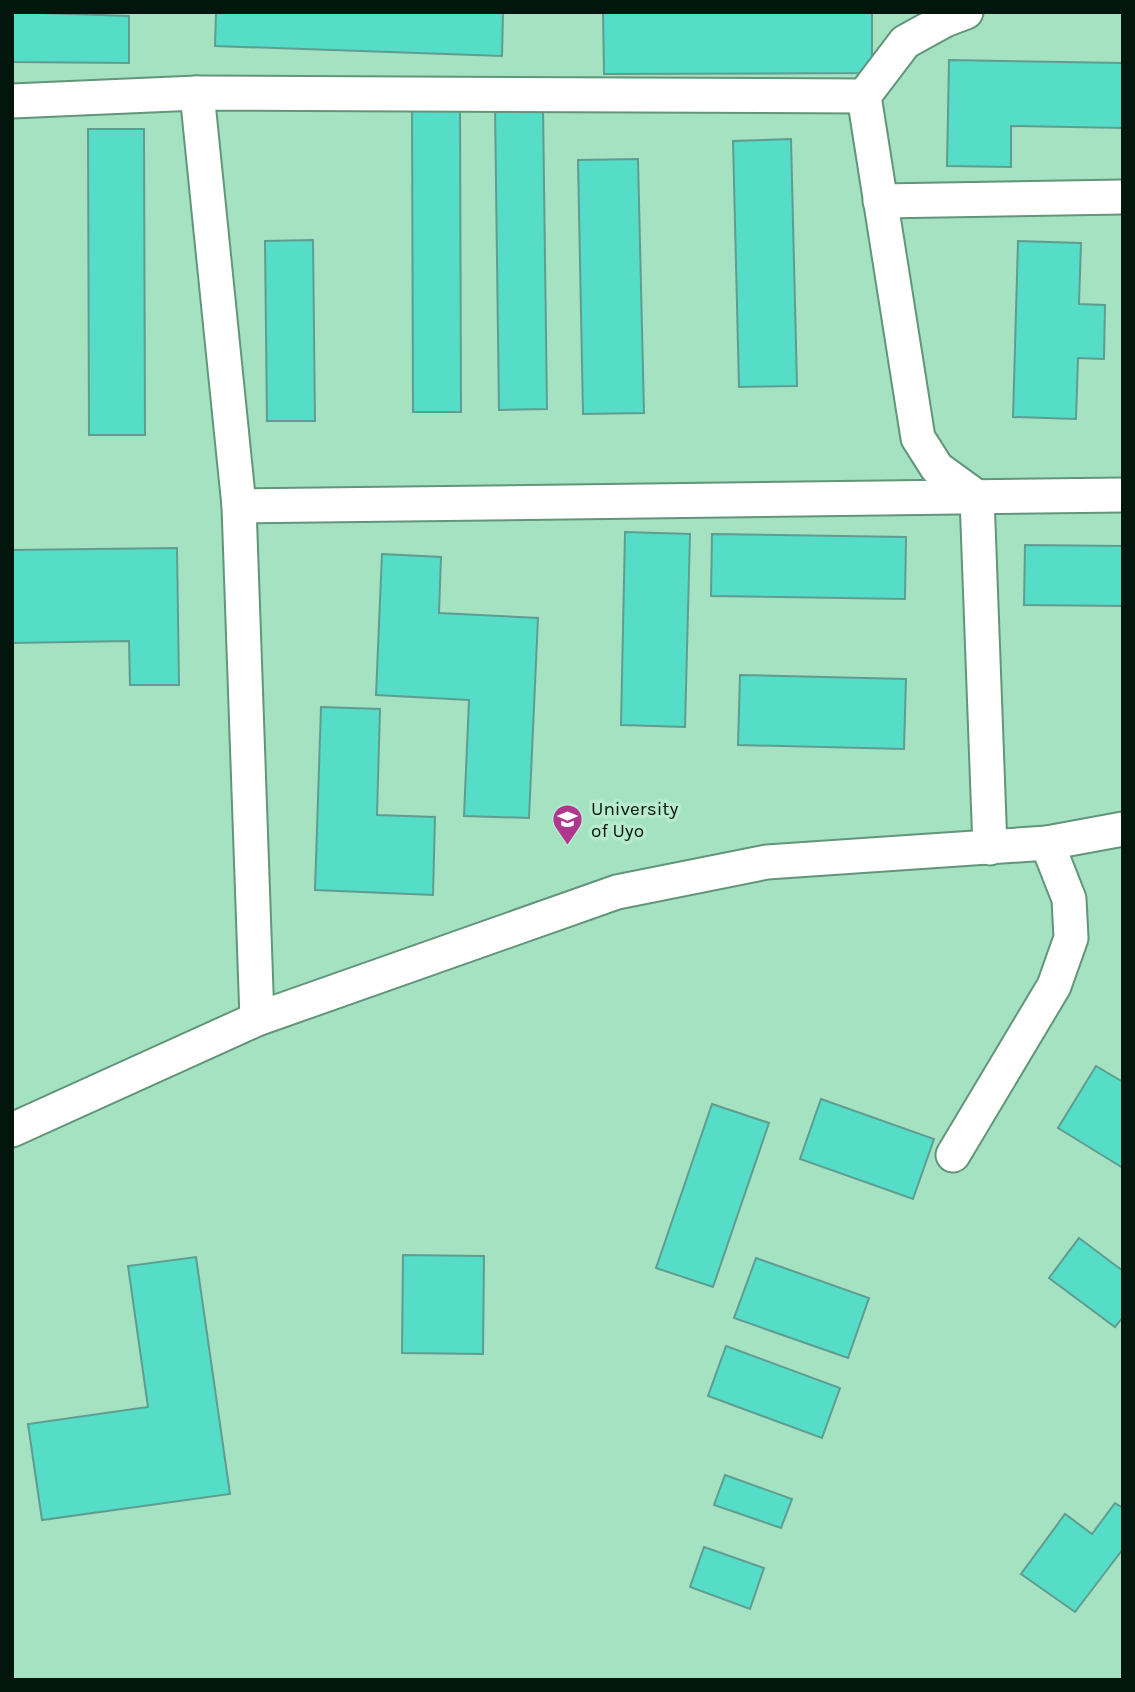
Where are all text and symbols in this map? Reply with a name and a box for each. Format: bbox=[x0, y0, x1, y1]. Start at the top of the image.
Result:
place label: University of Uyo bbox=[591, 798, 678, 842]
school or university icon: University of Uyo bbox=[551, 802, 585, 846]

